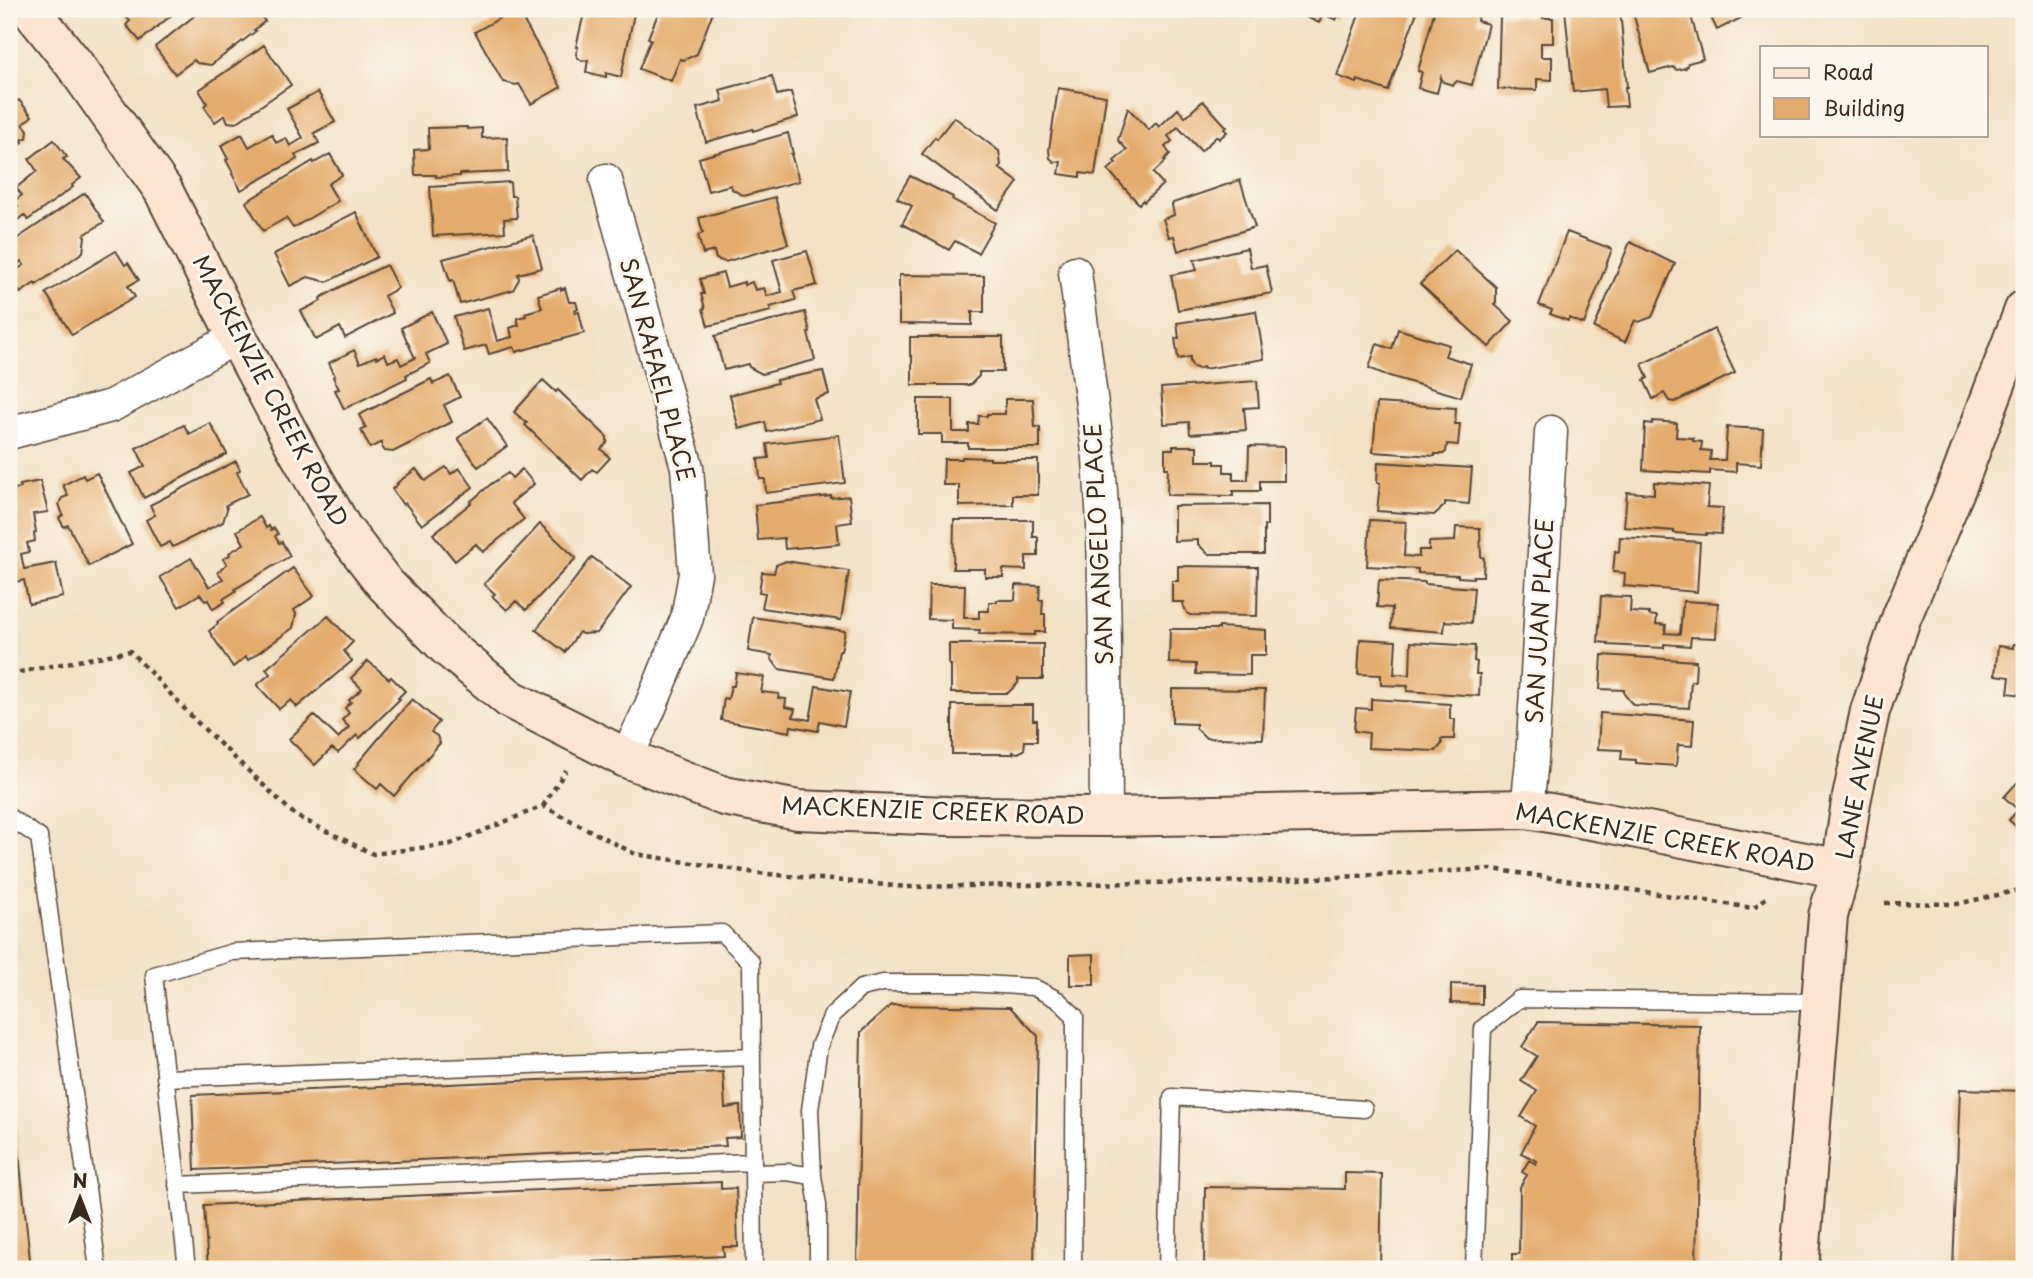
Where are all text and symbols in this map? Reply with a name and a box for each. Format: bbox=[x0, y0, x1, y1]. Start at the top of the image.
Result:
legend bbox=[1760, 46, 1988, 136]
text: Road bbox=[1823, 55, 1874, 87]
text: Building bbox=[1823, 91, 1905, 123]
street label: MACKENZIE CREEK ROAD bbox=[185, 248, 358, 532]
street label: SAN RAFAEL PLACE bbox=[612, 254, 705, 485]
street label: SAN ANGELO PLACE bbox=[1074, 422, 1121, 666]
street label: SAN JUAN PLACE bbox=[1516, 517, 1561, 725]
street label: LANE AVENUE bbox=[1825, 692, 1892, 862]
street label: MACKENZIE CREEK ROAD bbox=[781, 787, 1085, 832]
street label: MACKENZIE CREEK ROAD bbox=[1513, 793, 1818, 880]
north arrow bbox=[46, 1162, 116, 1232]
text: N bbox=[72, 1166, 88, 1194]

